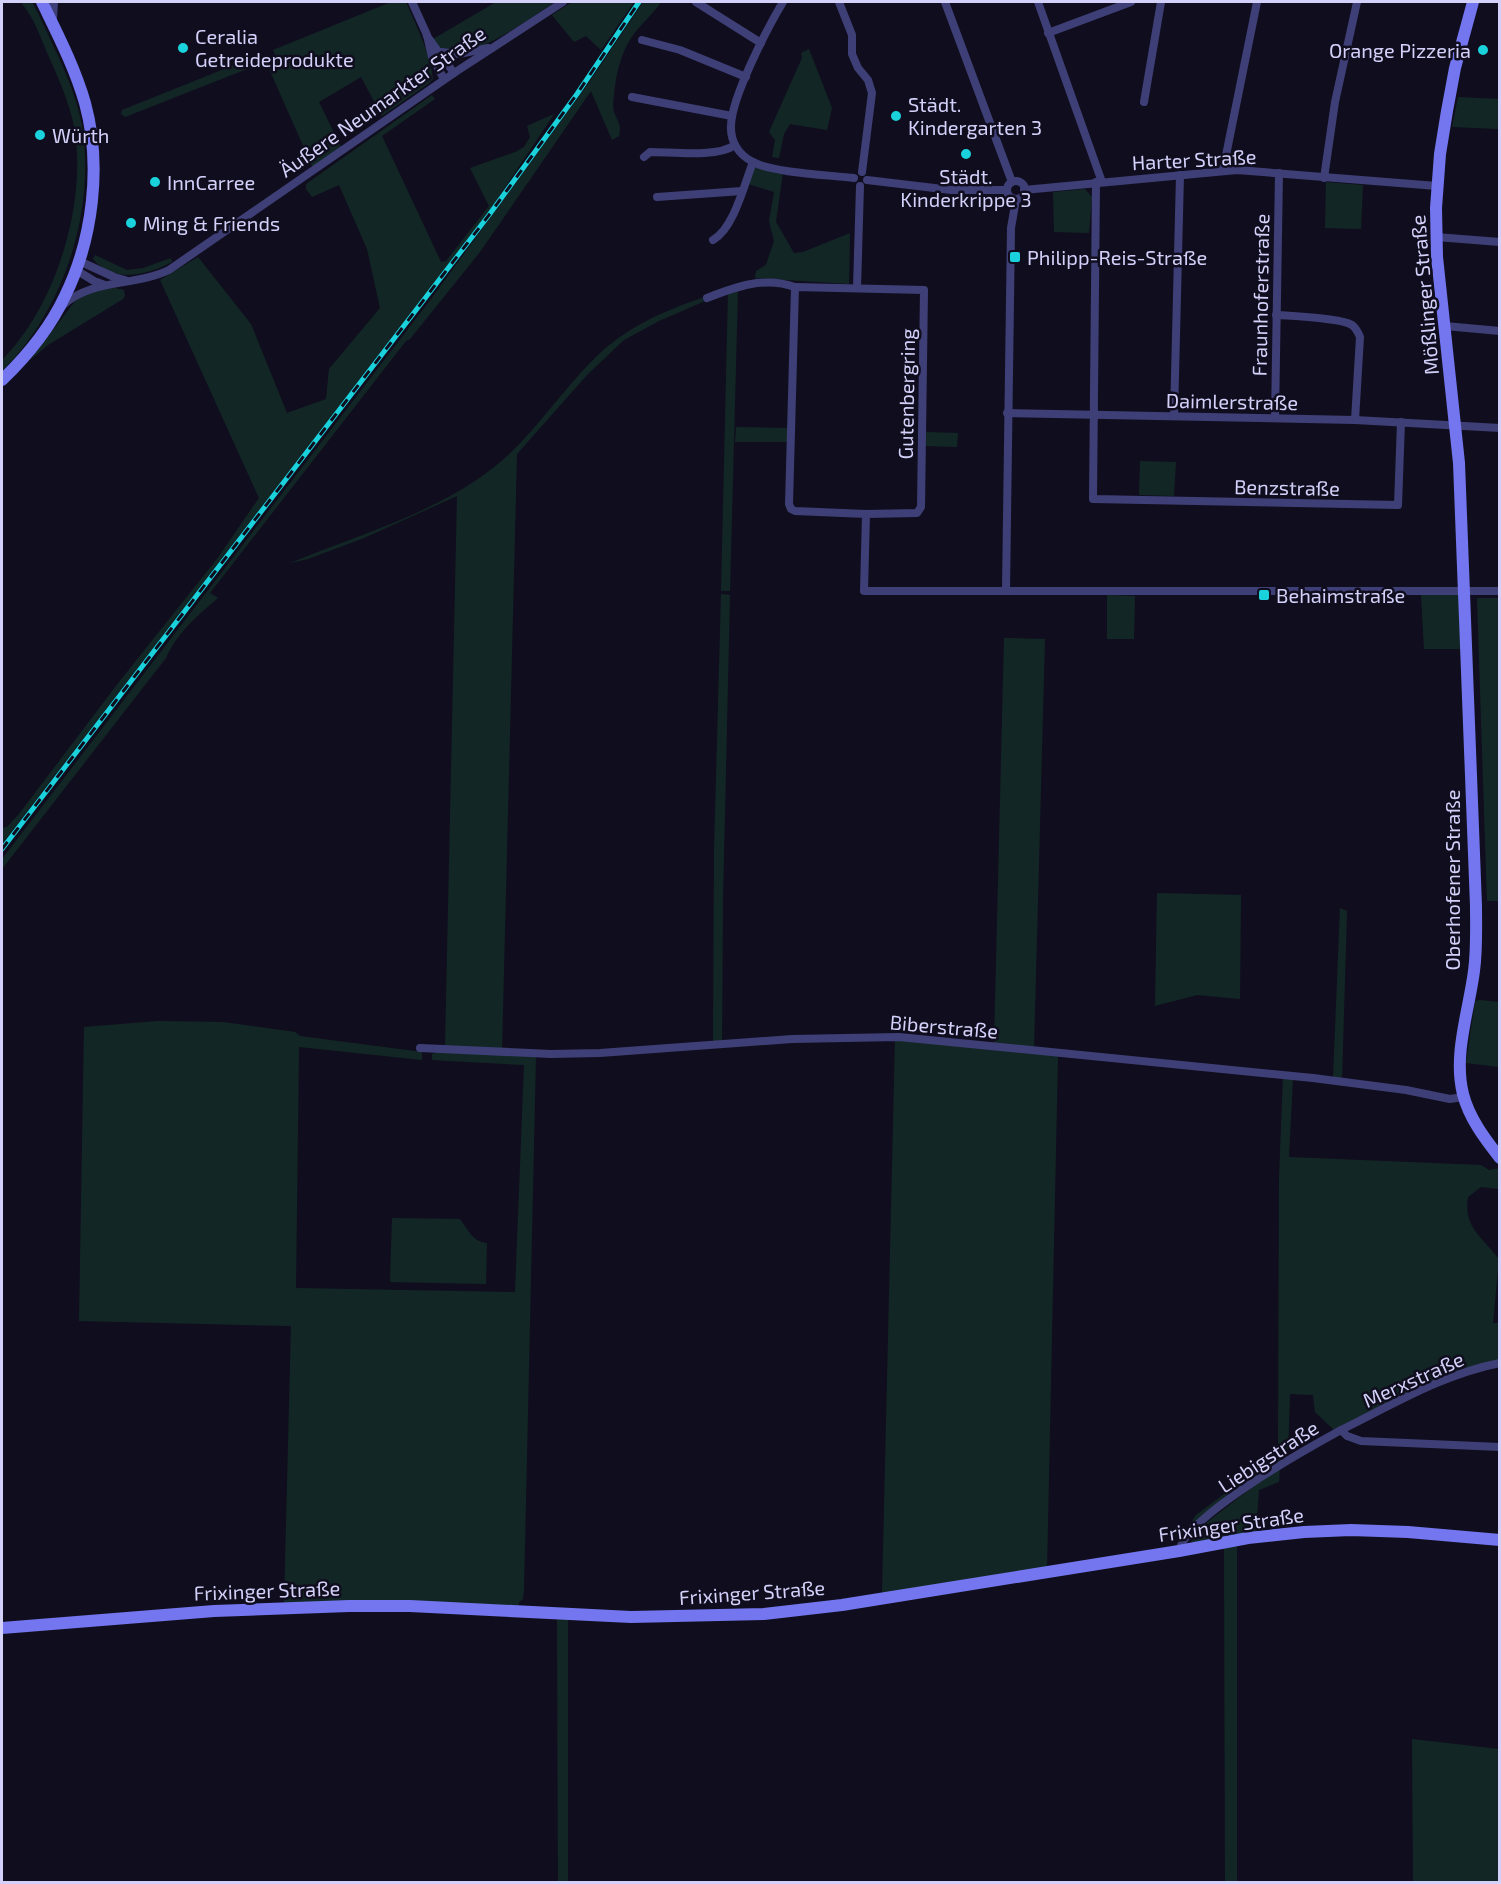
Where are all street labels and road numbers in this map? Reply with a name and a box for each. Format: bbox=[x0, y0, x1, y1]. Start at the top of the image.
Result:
street label: Äußere Neumarkter Straße bbox=[274, 21, 490, 181]
street label: Harter Straße bbox=[1131, 144, 1257, 174]
street label: Fraunhoferstraße bbox=[1247, 213, 1273, 377]
street label: Mößlinger Straße bbox=[1405, 214, 1443, 376]
street label: Gutenbergring bbox=[893, 328, 919, 460]
street label: Daimlerstraße bbox=[1166, 388, 1298, 414]
street label: Benzstraße bbox=[1234, 474, 1340, 500]
street label: Oberhofener Straße bbox=[1440, 789, 1464, 971]
street label: Biberstraße bbox=[889, 1009, 999, 1043]
street label: Merxstraße bbox=[1359, 1346, 1467, 1412]
street label: Liebigstraße bbox=[1213, 1415, 1323, 1497]
street label: Frixinger Straße bbox=[1157, 1502, 1305, 1546]
street label: Frixinger Straße bbox=[193, 1575, 341, 1605]
street label: Frixinger Straße bbox=[678, 1575, 826, 1609]

